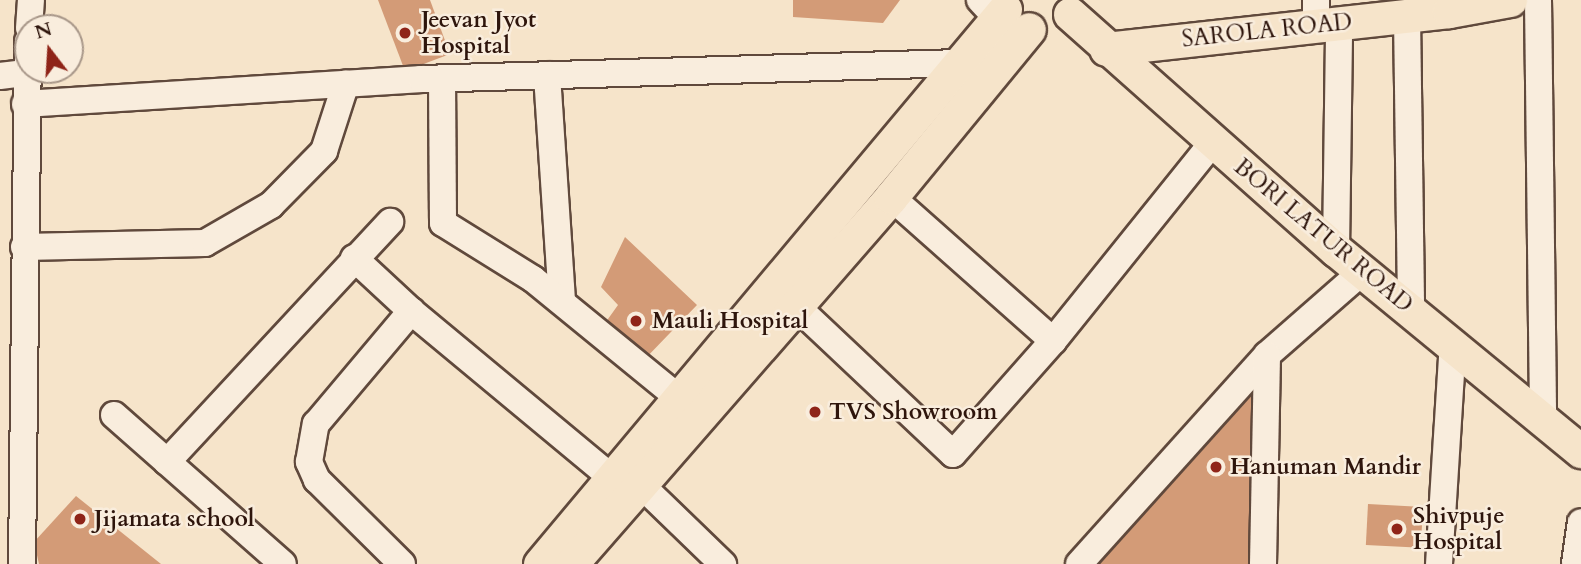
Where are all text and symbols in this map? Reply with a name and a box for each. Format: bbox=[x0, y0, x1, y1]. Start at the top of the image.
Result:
place label: Jeevan Jyot Hospital bbox=[421, 6, 536, 60]
street label: SAROLA ROAD bbox=[1181, 8, 1353, 54]
north arrow bbox=[14, 14, 84, 84]
text: N bbox=[32, 16, 55, 46]
marker: Jeevan Jyot Hospital bbox=[395, 23, 415, 43]
street label: BORI LATUR ROAD bbox=[1228, 153, 1418, 319]
place label: Mauli Hospital bbox=[652, 307, 808, 335]
marker: Mauli Hospital bbox=[626, 311, 646, 331]
place label: TVS Showroom bbox=[829, 398, 997, 426]
marker: TVS Showroom bbox=[807, 404, 823, 420]
place label: Hanuman Mandir bbox=[1230, 453, 1421, 481]
marker: Hanuman Mandir bbox=[1208, 459, 1224, 475]
place label: Shivpuje Hospital bbox=[1413, 502, 1505, 556]
place label: Jijamata school bbox=[94, 505, 255, 533]
marker: Jijamata school bbox=[72, 511, 88, 527]
marker: Shivpuje Hospital bbox=[1387, 519, 1407, 539]

